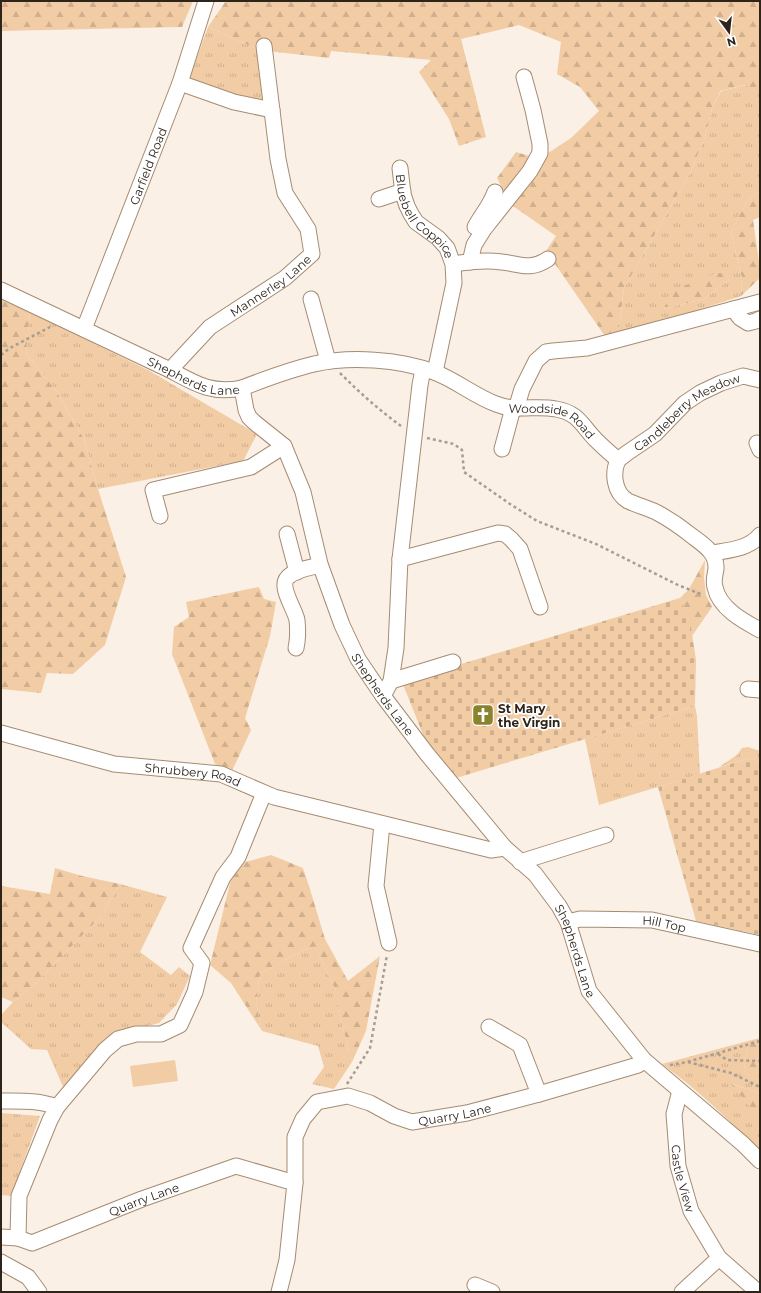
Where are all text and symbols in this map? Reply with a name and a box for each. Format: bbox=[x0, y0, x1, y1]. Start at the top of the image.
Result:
north arrow bbox=[709, 12, 749, 52]
text: N bbox=[725, 34, 738, 50]
street label: Garfield Road bbox=[126, 125, 169, 207]
street label: Bluebell Coppice bbox=[393, 173, 458, 260]
street label: Mannerley Lane bbox=[227, 251, 314, 320]
street label: Shepherds Lane bbox=[145, 353, 240, 397]
street label: Candleberry Meadow bbox=[631, 370, 742, 454]
street label: Woodside Road bbox=[508, 400, 598, 441]
street label: Shepherds Lane bbox=[349, 651, 418, 738]
place label: St Mary the Virgin bbox=[498, 701, 560, 730]
church icon: St Mary the Virgin bbox=[470, 702, 496, 728]
street label: Shrubbery Road bbox=[144, 759, 243, 789]
street label: Shepherds Lane bbox=[552, 901, 599, 1000]
street label: Hill Top bbox=[642, 912, 688, 935]
street label: Quarry Lane bbox=[417, 1099, 493, 1128]
street label: Castle View bbox=[669, 1144, 699, 1214]
street label: Quarry Lane bbox=[106, 1179, 181, 1219]

